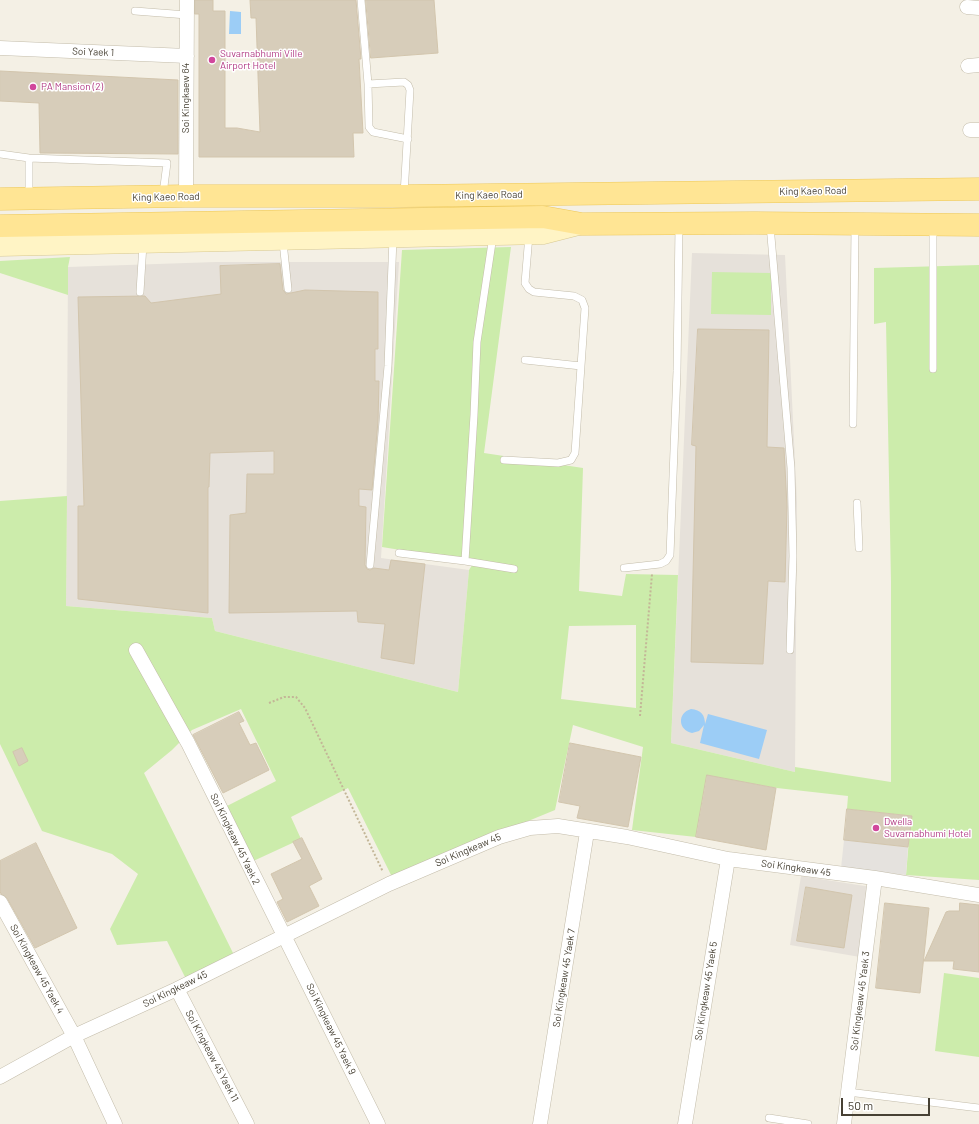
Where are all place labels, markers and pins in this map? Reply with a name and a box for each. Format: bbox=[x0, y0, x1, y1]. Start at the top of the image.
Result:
place label: Suvarnabhumi Ville Airport Hotel bbox=[220, 48, 302, 72]
marker: Suvarnabhumi Ville Airport Hotel bbox=[207, 55, 217, 65]
place label: PA Mansion (2) bbox=[41, 81, 103, 93]
marker: PA Mansion (2) bbox=[28, 82, 38, 92]
place label: Dwella Suvarnabhumi Hotel bbox=[884, 816, 971, 840]
marker: Dwella Suvarnabhumi Hotel bbox=[871, 823, 881, 833]

